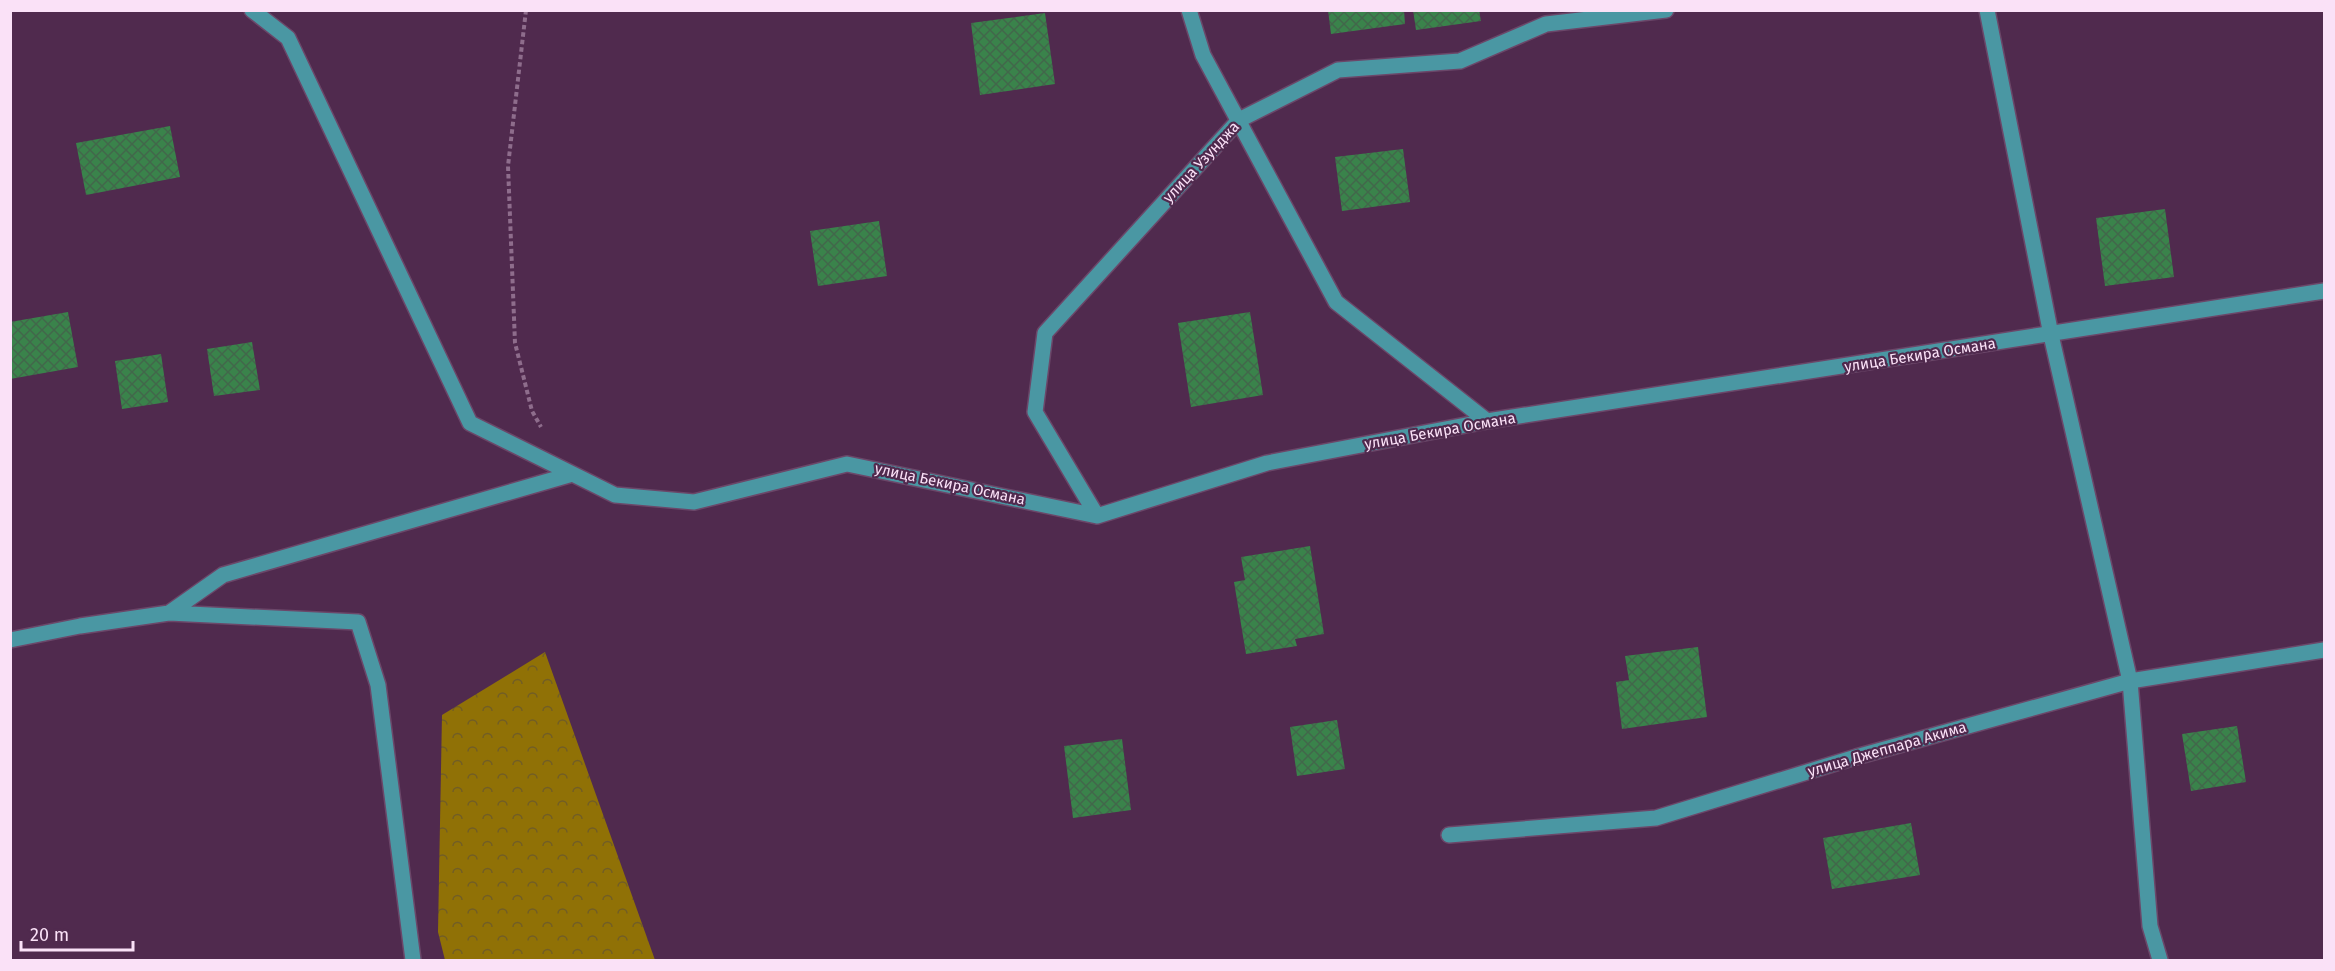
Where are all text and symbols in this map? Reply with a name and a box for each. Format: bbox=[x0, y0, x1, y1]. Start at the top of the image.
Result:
street label: улица Узунджа bbox=[1159, 118, 1243, 206]
street label: улица Бекира Османа bbox=[1843, 334, 1997, 376]
street label: улица Бекира Османа bbox=[1363, 409, 1517, 453]
street label: улица Бекира Османа bbox=[873, 459, 1027, 509]
street label: улица Джеппара Акима bbox=[1806, 718, 1968, 780]
scale bar bbox=[21, 914, 134, 952]
text: 20 m bbox=[30, 924, 69, 946]

